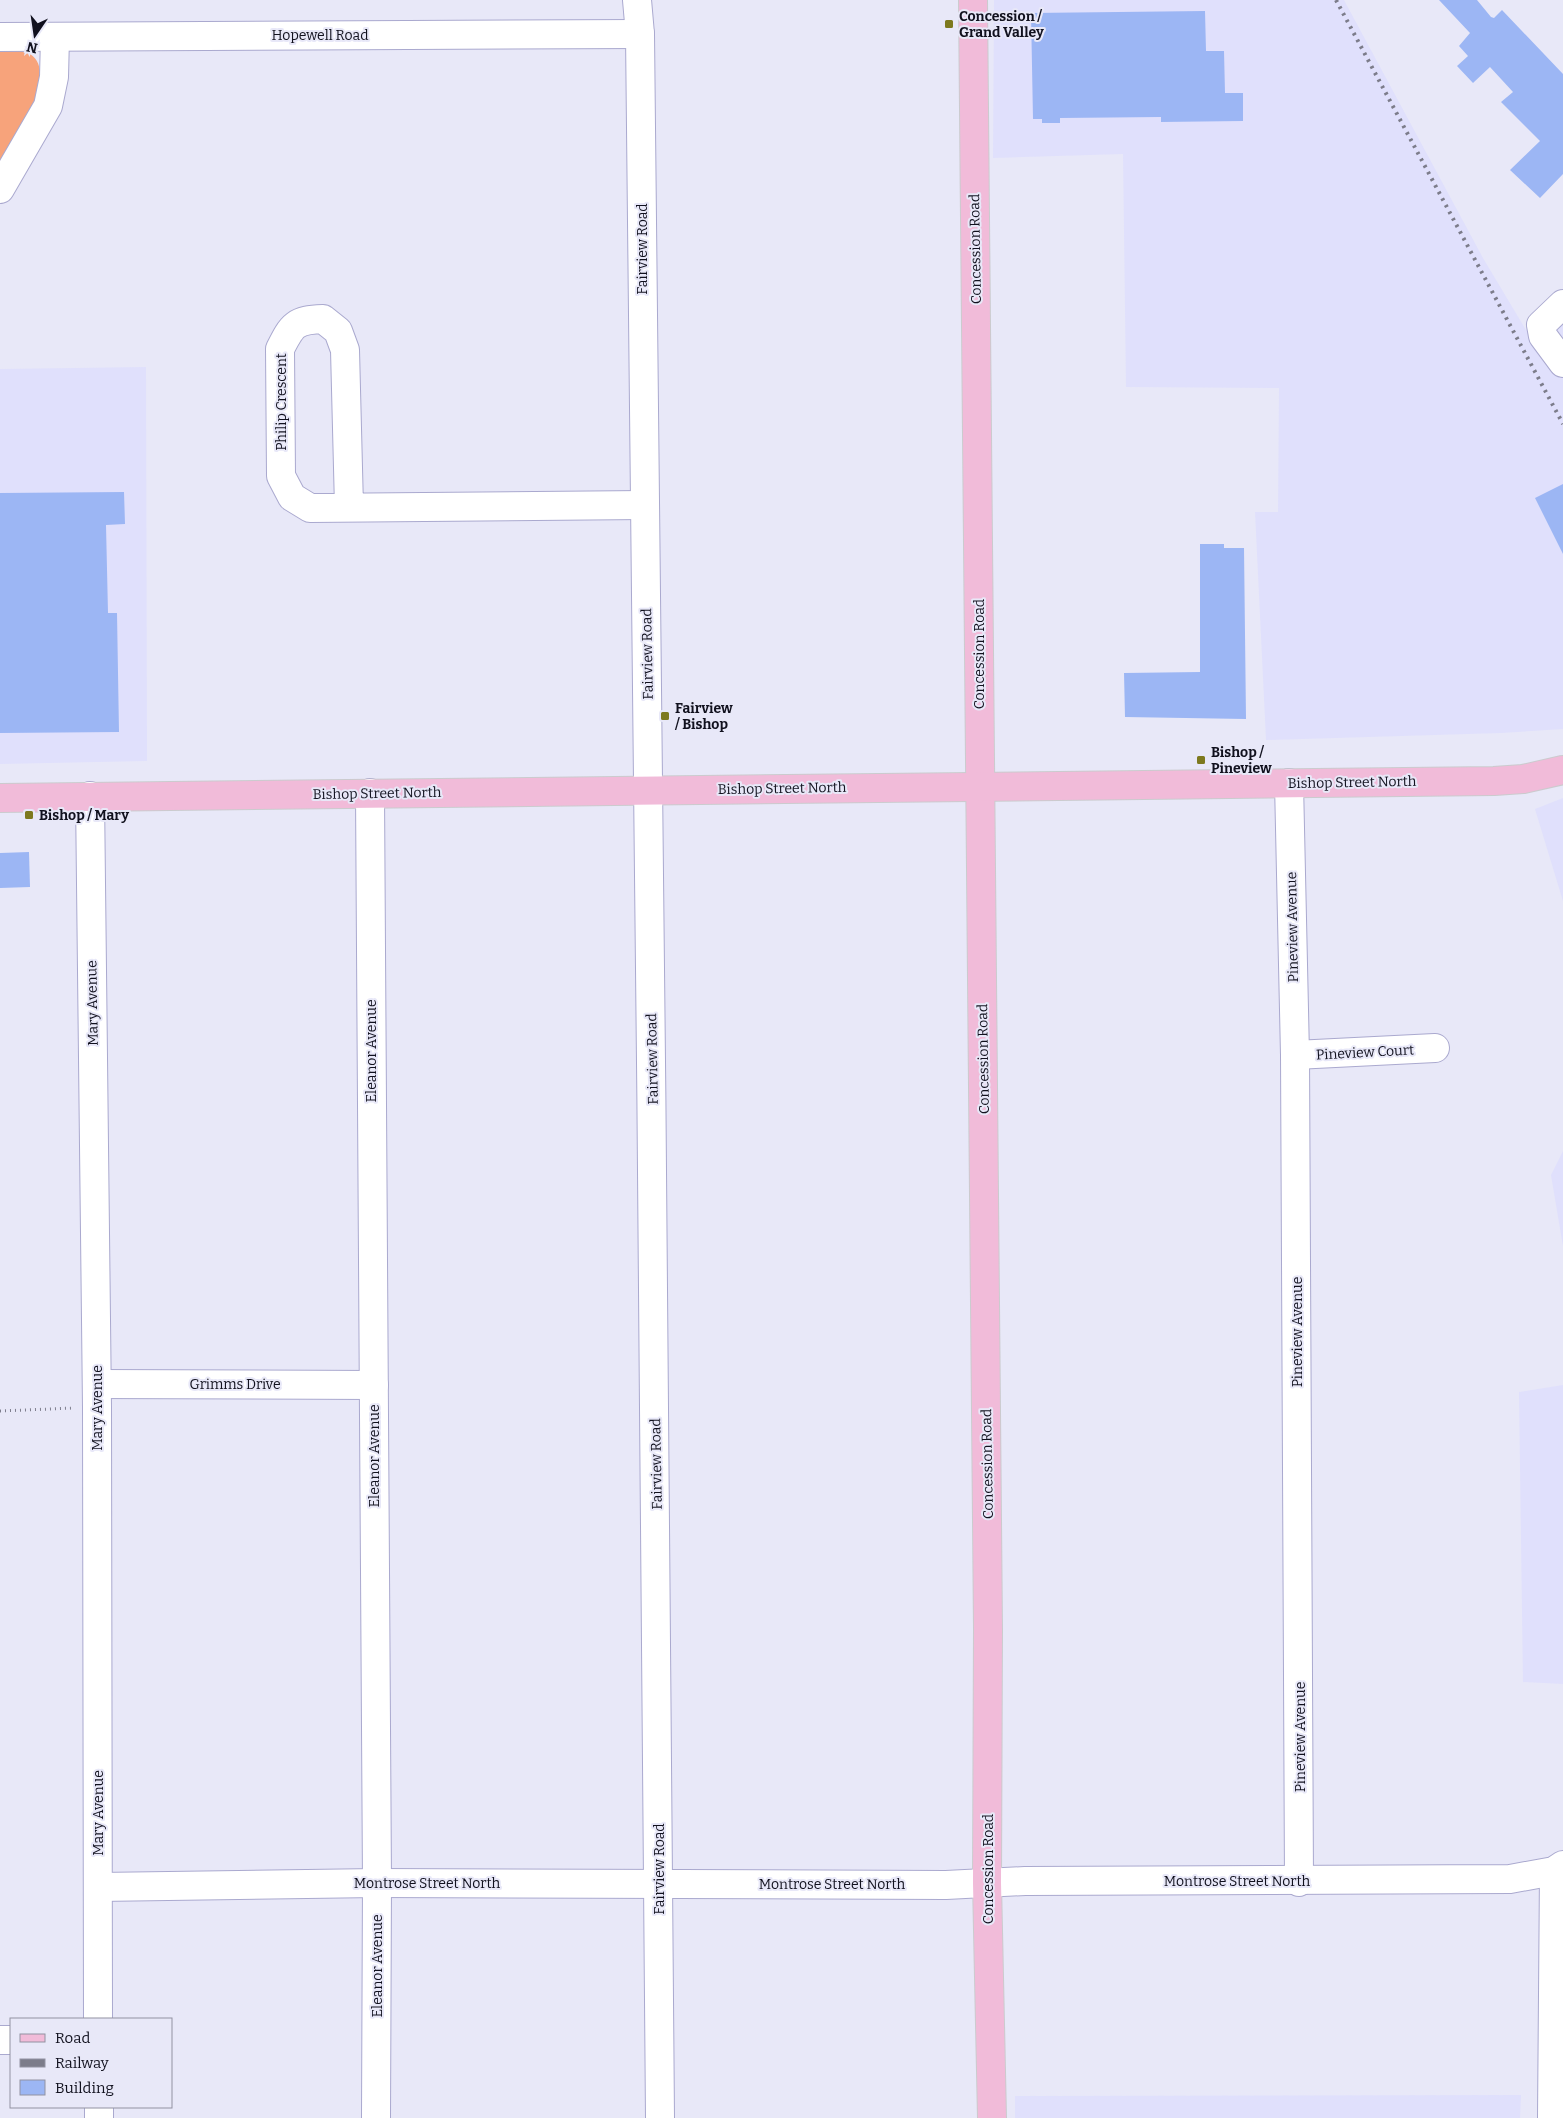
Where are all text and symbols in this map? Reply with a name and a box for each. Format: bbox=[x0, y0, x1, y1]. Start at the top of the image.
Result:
place label: Concession / Grand Valley bbox=[959, 8, 1044, 41]
north arrow bbox=[10, 10, 60, 60]
marker: Concession / Grand Valley bbox=[943, 18, 955, 30]
street label: Hopewell Road bbox=[271, 27, 369, 44]
text: N bbox=[25, 38, 39, 57]
street label: Concession Road bbox=[966, 194, 985, 304]
street label: Fairview Road bbox=[634, 203, 651, 295]
street label: Philip Crescent bbox=[273, 353, 290, 451]
street label: Concession Road bbox=[971, 599, 988, 709]
street label: Fairview Road bbox=[638, 608, 657, 700]
place label: Fairview / Bishop bbox=[674, 700, 733, 733]
marker: Fairview / Bishop bbox=[659, 710, 671, 722]
place label: Bishop / Pineview bbox=[1211, 744, 1272, 777]
marker: Bishop / Pineview bbox=[1195, 754, 1207, 766]
street label: Bishop Street North bbox=[1288, 773, 1417, 792]
street label: Bishop Street North bbox=[718, 779, 847, 798]
street label: Bishop Street North bbox=[313, 784, 442, 803]
place label: Bishop / Mary bbox=[39, 807, 129, 824]
marker: Bishop / Mary bbox=[23, 809, 35, 821]
street label: Pineview Avenue bbox=[1283, 871, 1302, 982]
street label: Mary Avenue bbox=[83, 960, 102, 1046]
street label: Eleanor Avenue bbox=[363, 999, 380, 1103]
street label: Concession Road bbox=[974, 1004, 993, 1114]
street label: Fairview Road bbox=[643, 1013, 662, 1105]
street label: Pineview Court bbox=[1316, 1041, 1414, 1064]
street label: Pineview Avenue bbox=[1289, 1277, 1306, 1387]
street label: Mary Avenue bbox=[89, 1365, 106, 1451]
street label: Grimms Drive bbox=[189, 1376, 281, 1393]
street label: Eleanor Avenue bbox=[366, 1404, 383, 1508]
street label: Concession Road bbox=[978, 1409, 997, 1519]
street label: Fairview Road bbox=[647, 1418, 666, 1510]
street label: Pineview Avenue bbox=[1292, 1682, 1309, 1792]
street label: Mary Avenue bbox=[90, 1770, 107, 1856]
street label: Concession Road bbox=[980, 1814, 997, 1924]
street label: Fairview Road bbox=[651, 1823, 668, 1915]
street label: Montrose Street North bbox=[1164, 1873, 1310, 1890]
street label: Montrose Street North bbox=[354, 1875, 500, 1892]
street label: Montrose Street North bbox=[759, 1876, 905, 1893]
street label: Eleanor Avenue bbox=[369, 1914, 386, 2018]
legend bbox=[10, 2018, 172, 2108]
text: Road bbox=[55, 2029, 90, 2047]
text: Railway bbox=[55, 2054, 109, 2072]
text: Building bbox=[55, 2079, 114, 2097]

